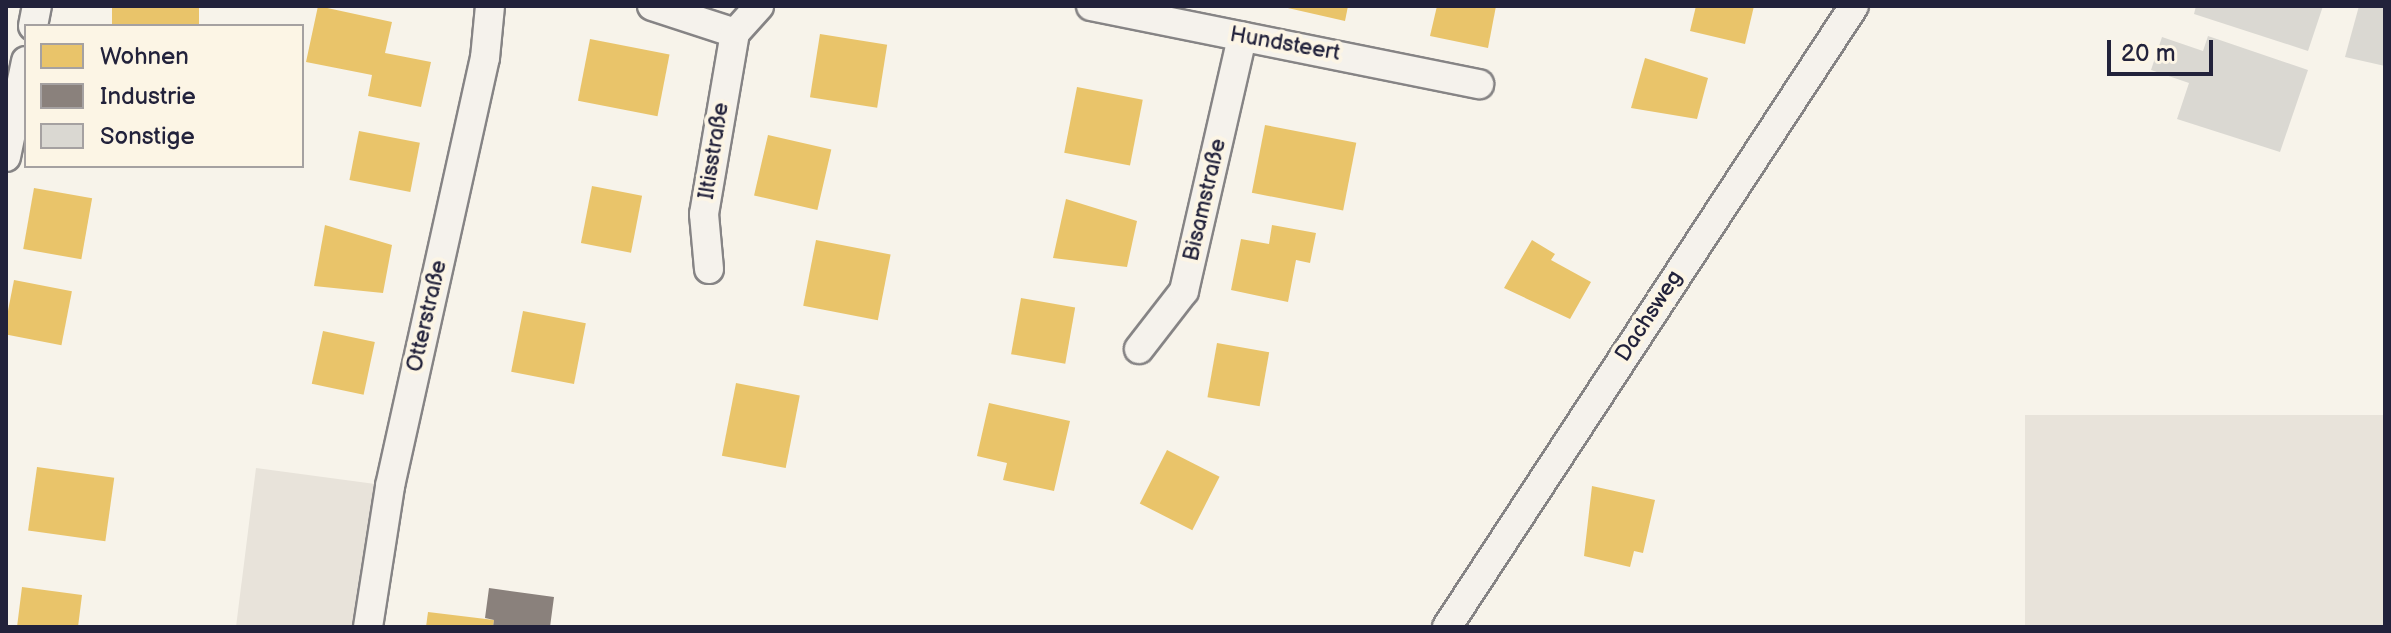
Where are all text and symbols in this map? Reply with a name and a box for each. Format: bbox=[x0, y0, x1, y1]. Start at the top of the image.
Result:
street label: Hundsteert bbox=[1228, 21, 1342, 67]
legend bbox=[24, 24, 304, 168]
scale bar bbox=[2111, 24, 2217, 74]
text: 20 m bbox=[2121, 39, 2176, 68]
text: Wohnen bbox=[100, 42, 189, 71]
text: Industrie bbox=[100, 82, 196, 111]
street label: Iltisstraße bbox=[693, 101, 735, 201]
text: Sonstige bbox=[100, 122, 195, 151]
street label: Bisamstraße bbox=[1178, 136, 1232, 264]
street label: Otterstraße bbox=[401, 258, 453, 374]
street label: Dachsweg bbox=[1610, 266, 1688, 366]

